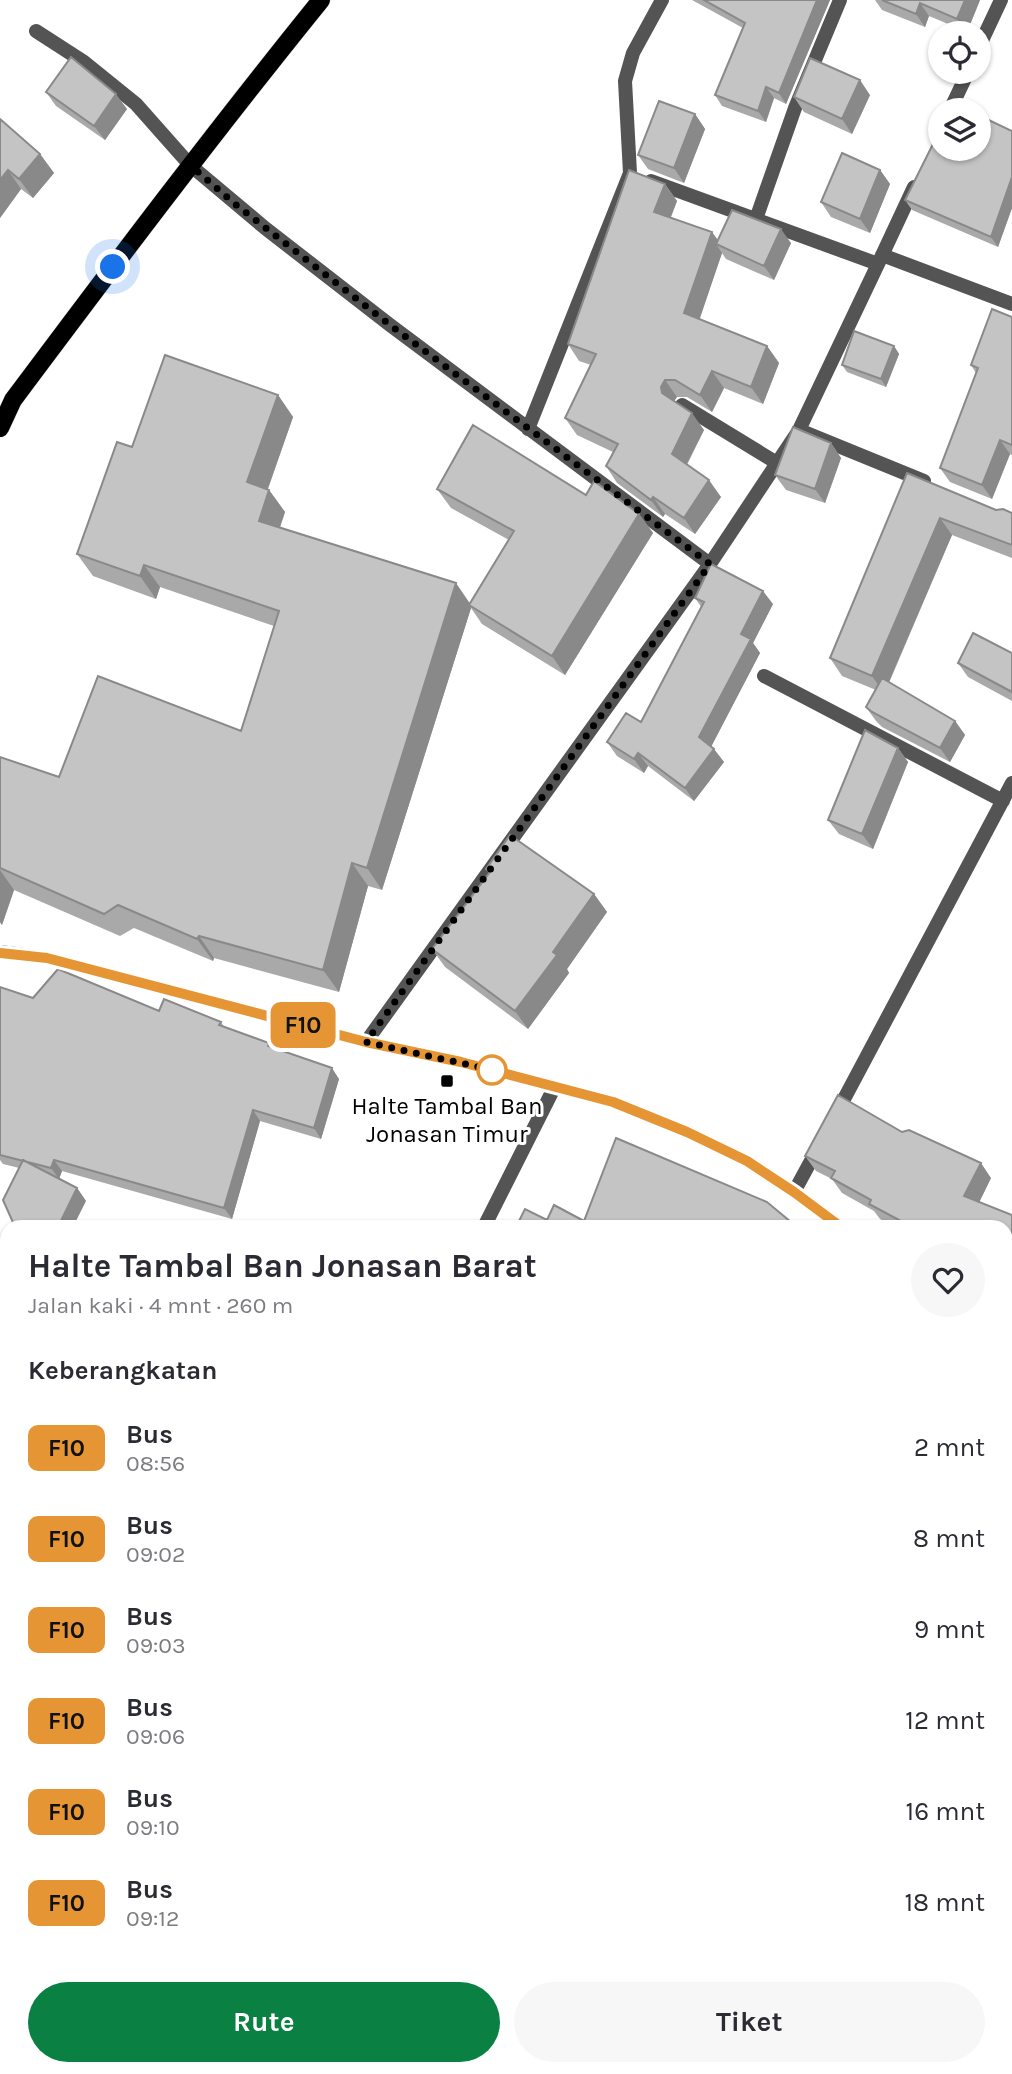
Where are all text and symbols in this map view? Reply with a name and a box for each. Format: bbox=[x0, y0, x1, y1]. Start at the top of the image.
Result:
map controls bbox=[928, 21, 991, 161]
button: locate bbox=[928, 21, 991, 84]
button: layers bbox=[928, 98, 991, 161]
your location bbox=[95, 249, 130, 284]
line badge: F10 bbox=[263, 1002, 343, 1048]
text: F10 bbox=[285, 1011, 321, 1039]
unlabelled marker bbox=[477, 1055, 507, 1085]
marker: Halte Tambal Ban Jonasan Timur bbox=[439, 1073, 455, 1089]
place label: Halte Tambal Ban Jonasan Timur bbox=[351, 1092, 543, 1148]
button: heart bbox=[911, 1243, 985, 1317]
text: Halte Tambal Ban Jonasan Barat bbox=[28, 1247, 537, 1285]
text: Jalan kaki · 4 mnt · 260 m bbox=[28, 1292, 293, 1319]
text: Keberangkatan bbox=[28, 1355, 218, 1386]
text: Bus bbox=[126, 1419, 173, 1450]
text: 2 mnt bbox=[914, 1432, 985, 1463]
text: F10 bbox=[48, 1434, 85, 1462]
text: 08:56 bbox=[126, 1450, 185, 1477]
text: Bus bbox=[126, 1510, 173, 1541]
text: 8 mnt bbox=[913, 1523, 985, 1554]
text: F10 bbox=[48, 1525, 85, 1553]
text: 09:02 bbox=[126, 1541, 185, 1568]
text: Bus bbox=[126, 1601, 173, 1632]
text: 9 mnt bbox=[914, 1614, 985, 1645]
text: F10 bbox=[48, 1616, 85, 1644]
text: 09:03 bbox=[126, 1632, 186, 1659]
text: Bus bbox=[126, 1692, 173, 1723]
text: 12 mnt bbox=[905, 1705, 985, 1736]
text: F10 bbox=[48, 1707, 85, 1735]
text: 09:06 bbox=[126, 1723, 185, 1750]
text: Bus bbox=[126, 1783, 173, 1814]
text: 16 mnt bbox=[906, 1796, 985, 1827]
text: F10 bbox=[48, 1798, 85, 1826]
text: 09:10 bbox=[126, 1814, 180, 1841]
text: Bus bbox=[126, 1874, 173, 1905]
text: 18 mnt bbox=[904, 1887, 985, 1918]
text: F10 bbox=[48, 1889, 85, 1917]
text: 09:12 bbox=[126, 1905, 179, 1932]
button: Rute bbox=[28, 1982, 500, 2062]
button: Tiket bbox=[514, 1982, 985, 2062]

